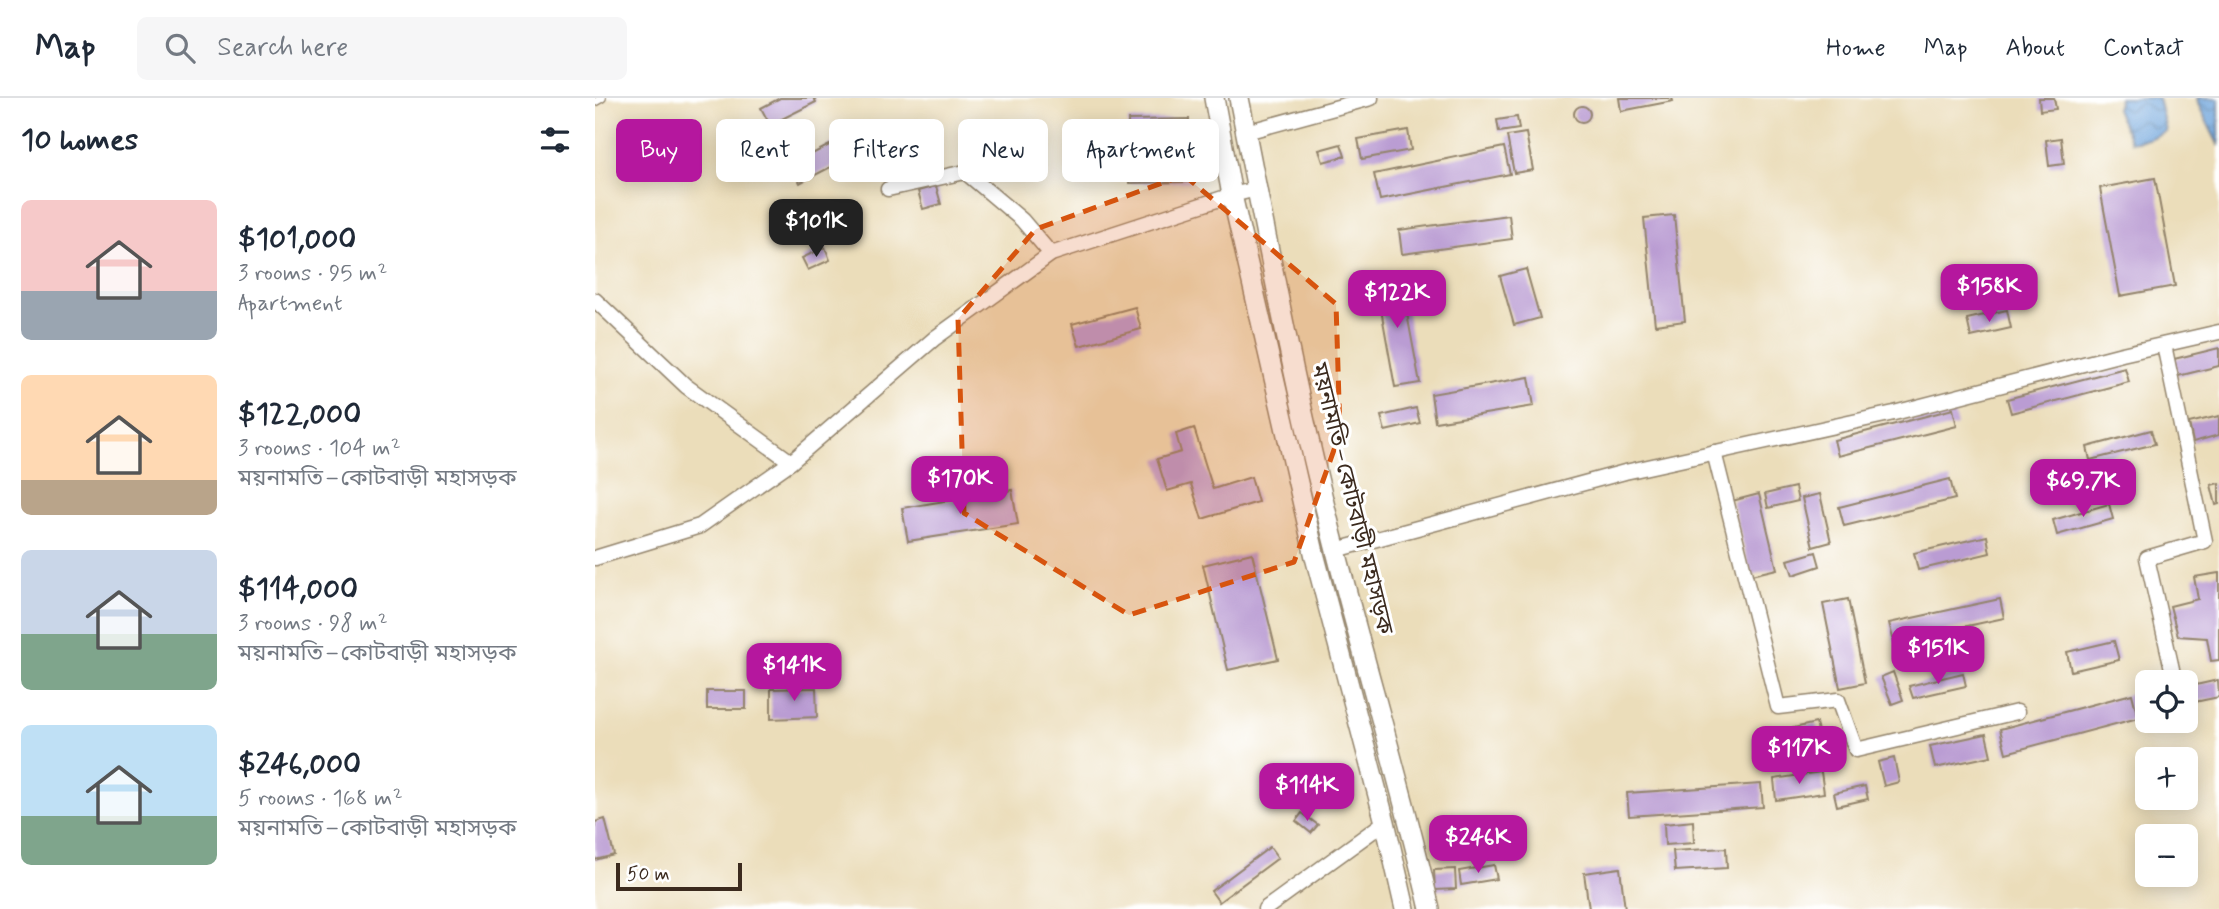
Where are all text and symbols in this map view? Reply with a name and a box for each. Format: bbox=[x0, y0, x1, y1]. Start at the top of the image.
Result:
search box bbox=[137, 17, 627, 80]
text: Map bbox=[35, 26, 95, 70]
icon: search bbox=[161, 29, 199, 67]
text: Search here bbox=[217, 31, 348, 65]
text: Home bbox=[1826, 33, 1886, 64]
text: Map bbox=[1924, 33, 1968, 64]
text: About bbox=[2006, 33, 2065, 64]
text: Contact bbox=[2103, 33, 2184, 64]
chip: Buy bbox=[616, 119, 702, 182]
chip: Rent bbox=[716, 119, 815, 182]
chip: Filters bbox=[829, 119, 944, 182]
chip: New bbox=[958, 119, 1048, 182]
chip: Apartment bbox=[1062, 119, 1219, 182]
text: 10 homes bbox=[21, 121, 138, 160]
icon: filters bbox=[536, 121, 574, 159]
pin: $101K bbox=[767, 200, 865, 259]
text: $101K bbox=[785, 207, 847, 237]
text: $101,000 bbox=[238, 220, 356, 259]
icon: home bbox=[77, 228, 161, 312]
text: 3 rooms · 95 m² bbox=[238, 259, 387, 289]
pin: $158K bbox=[1940, 264, 2038, 324]
pin: $122K bbox=[1348, 271, 1446, 330]
text: $158K bbox=[1957, 272, 2021, 302]
text: $122K bbox=[1364, 278, 1430, 308]
text: Apartment bbox=[238, 289, 343, 319]
street label: ময়নামতি–কোটবাড়ী মহাসড়ক bbox=[1303, 359, 1399, 638]
text: $122,000 bbox=[238, 395, 361, 434]
icon: home bbox=[77, 403, 161, 487]
text: 3 rooms · 104 m² bbox=[238, 434, 401, 464]
pin: $170K bbox=[911, 456, 1009, 516]
pin: $69.7K bbox=[2026, 460, 2140, 519]
text: ময়নামতি–কোটবাড়ী মহাসড়ক bbox=[238, 464, 516, 494]
text: $170K bbox=[927, 464, 993, 494]
text: $69.7K bbox=[2046, 467, 2120, 497]
text: $114,000 bbox=[238, 570, 358, 609]
icon: home bbox=[77, 578, 161, 662]
text: 3 rooms · 98 m² bbox=[238, 609, 388, 639]
pin: $151K bbox=[1889, 626, 1987, 686]
text: $151K bbox=[1907, 634, 1969, 664]
text: ময়নামতি–কোটবাড়ী মহাসড়ক bbox=[238, 639, 516, 669]
pin: $141K bbox=[745, 644, 843, 703]
text: $141K bbox=[763, 651, 825, 681]
map controls bbox=[2135, 670, 2198, 887]
button: locate bbox=[2135, 670, 2198, 733]
pin: $117K bbox=[1750, 726, 1848, 786]
text: $117K bbox=[1768, 734, 1830, 764]
text: $246,000 bbox=[238, 745, 361, 784]
button: + bbox=[2135, 747, 2198, 810]
icon: home bbox=[77, 753, 161, 837]
pin: $114K bbox=[1258, 764, 1356, 823]
text: $114K bbox=[1275, 771, 1339, 801]
text: 5 rooms · 168 m² bbox=[238, 784, 403, 814]
text: ময়নামতি–কোটবাড়ী মহাসড়ক bbox=[238, 814, 516, 844]
pin: $246K bbox=[1429, 816, 1527, 875]
text: $246K bbox=[1445, 823, 1511, 853]
button: − bbox=[2135, 824, 2198, 887]
scale bar bbox=[616, 860, 742, 892]
text: 50 m bbox=[627, 862, 670, 887]

